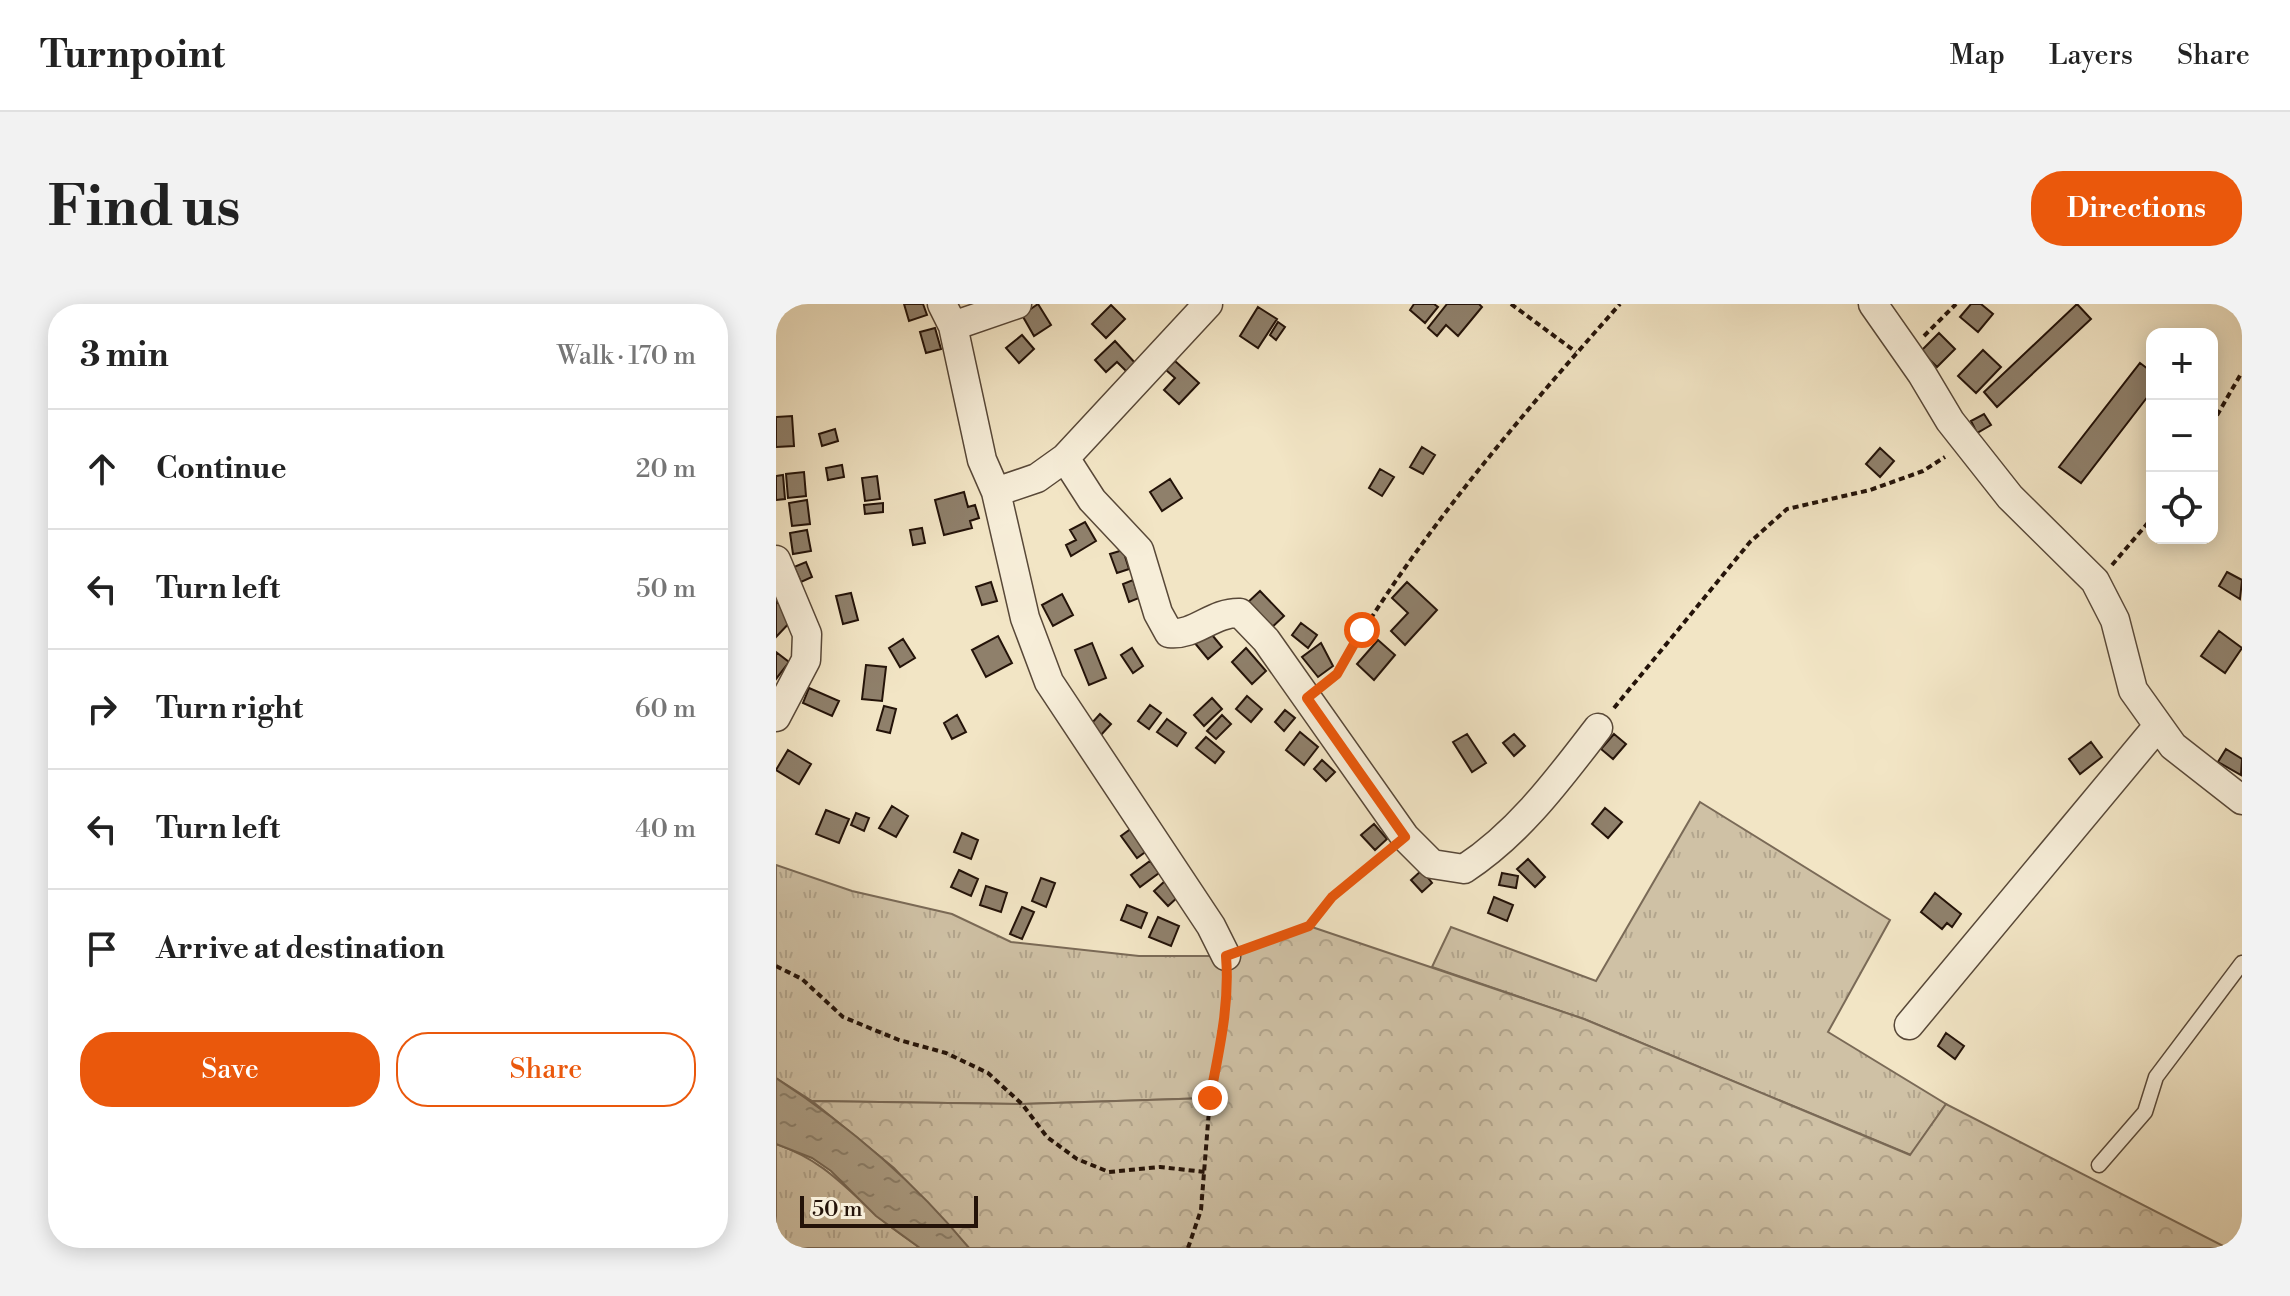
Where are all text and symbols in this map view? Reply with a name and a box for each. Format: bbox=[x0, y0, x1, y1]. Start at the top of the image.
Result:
text: Turnpoint bbox=[40, 32, 225, 79]
text: Map bbox=[1950, 38, 2005, 73]
text: Layers bbox=[2049, 38, 2133, 73]
text: Share bbox=[2177, 38, 2250, 73]
button: Directions bbox=[2031, 171, 2242, 246]
text: Find us bbox=[48, 173, 241, 243]
map controls bbox=[2146, 328, 2218, 544]
button: + bbox=[2146, 328, 2218, 400]
text: 3 min bbox=[80, 335, 169, 377]
text: Walk · 170 m bbox=[557, 340, 696, 372]
button: − bbox=[2146, 400, 2218, 472]
icon: ahead bbox=[80, 447, 124, 491]
text: Continue bbox=[156, 450, 287, 488]
text: 20 m bbox=[636, 453, 696, 485]
button: locate bbox=[2146, 472, 2218, 544]
icon: left bbox=[80, 567, 124, 611]
text: Turn left bbox=[156, 570, 280, 608]
text: 50 m bbox=[636, 573, 696, 605]
route start bbox=[1344, 612, 1380, 648]
icon: right bbox=[80, 687, 124, 731]
text: Turn right bbox=[156, 690, 303, 728]
text: 60 m bbox=[635, 693, 696, 725]
icon: left bbox=[80, 807, 124, 851]
text: Turn left bbox=[156, 810, 280, 848]
text: 40 m bbox=[635, 813, 696, 845]
icon: arrive bbox=[80, 927, 124, 971]
text: Arrive at destination bbox=[156, 930, 445, 968]
button: Save bbox=[80, 1032, 380, 1107]
button: Share bbox=[396, 1032, 696, 1107]
route end bbox=[1192, 1080, 1228, 1116]
scale bar bbox=[800, 1192, 978, 1228]
text: 50 m bbox=[812, 1196, 863, 1223]

